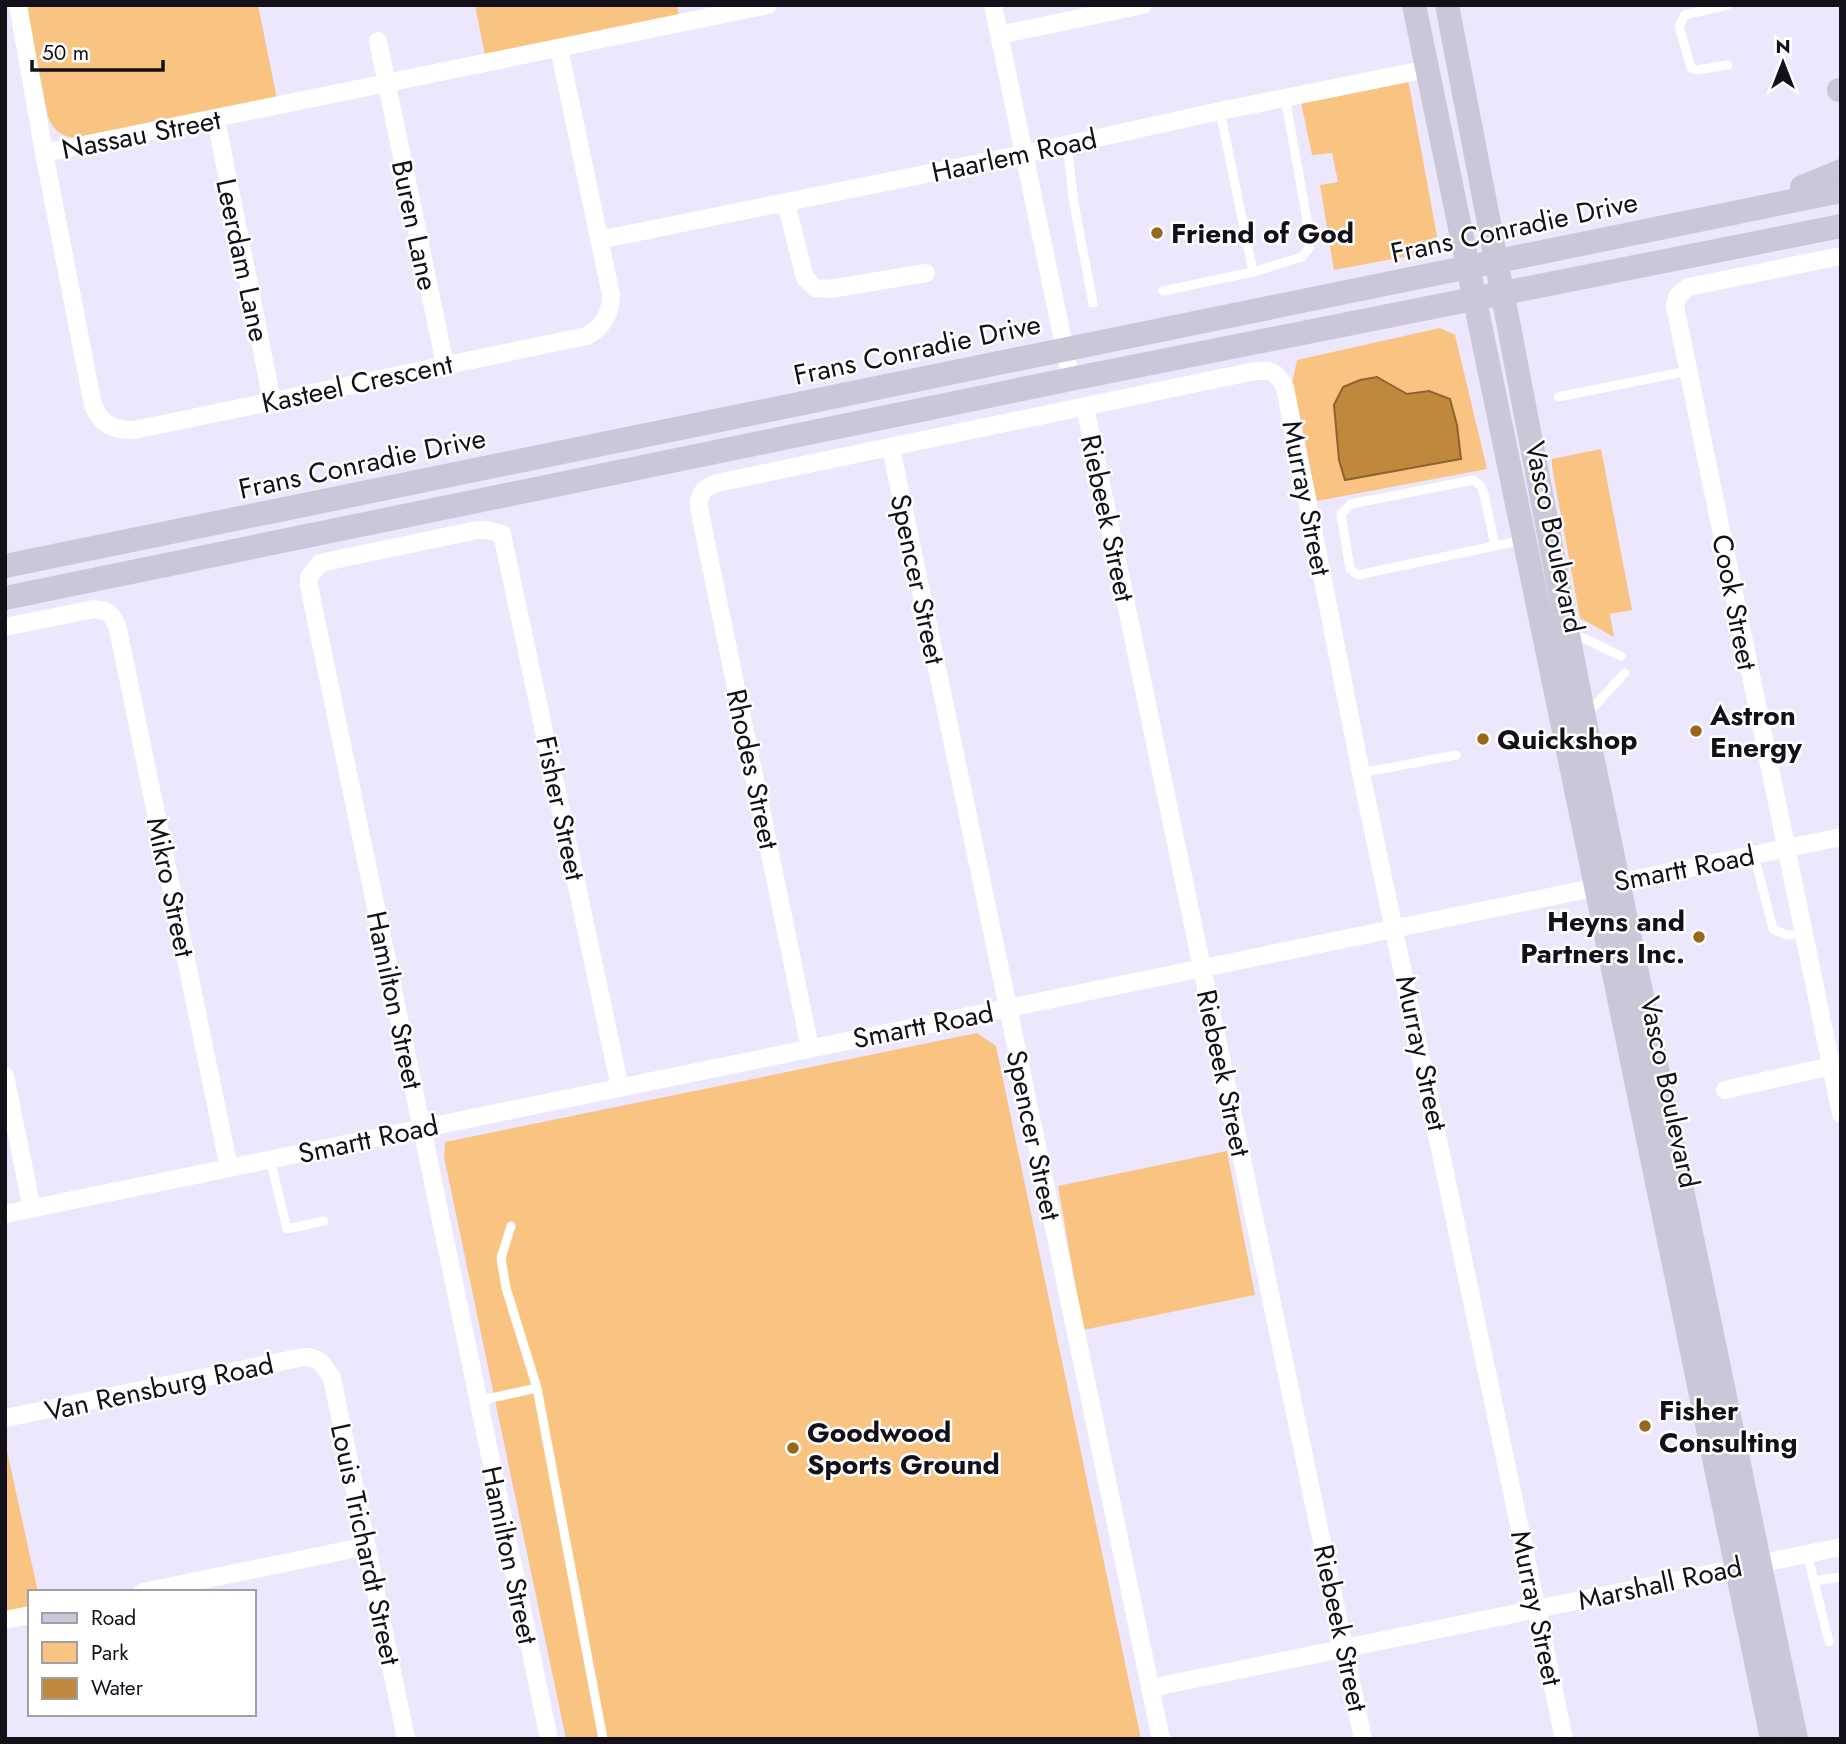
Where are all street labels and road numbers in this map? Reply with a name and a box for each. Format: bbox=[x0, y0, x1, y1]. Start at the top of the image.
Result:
street label: Nassau Street bbox=[58, 99, 224, 170]
street label: Haarlem Road bbox=[928, 118, 1101, 193]
street label: Buren Lane bbox=[381, 156, 448, 294]
street label: Leerdam Lane bbox=[205, 175, 280, 346]
street label: Frans Conradie Drive bbox=[1387, 181, 1641, 274]
street label: Frans Conradie Drive bbox=[790, 303, 1044, 396]
street label: Kasteel Crescent bbox=[258, 343, 457, 424]
street label: Frans Conradie Drive bbox=[235, 417, 489, 510]
street label: Murray Street bbox=[1271, 417, 1342, 580]
street label: Riebeek Street bbox=[1070, 431, 1145, 606]
street label: Vasco Boulevard bbox=[1514, 438, 1595, 637]
street label: Spencer Street bbox=[879, 490, 956, 668]
street label: Cook Street bbox=[1701, 531, 1768, 674]
street label: Rhodes Street bbox=[716, 685, 790, 853]
street label: Fisher Street bbox=[525, 732, 596, 884]
street label: Mikro Street bbox=[136, 813, 205, 961]
street label: Smartt Road bbox=[1610, 835, 1758, 902]
street label: Hamilton Street bbox=[356, 907, 433, 1093]
street label: Murray Street bbox=[1385, 972, 1458, 1135]
street label: Riebeek Street bbox=[1186, 986, 1261, 1161]
street label: Smartt Road bbox=[849, 992, 997, 1059]
street label: Vasco Boulevard bbox=[1629, 993, 1710, 1192]
street label: Spencer Street bbox=[995, 1046, 1072, 1224]
street label: Smartt Road bbox=[294, 1105, 442, 1174]
street label: Van Rensburg Road bbox=[41, 1343, 277, 1432]
street label: Louis Trichardt Street bbox=[320, 1419, 411, 1669]
street label: Hamilton Street bbox=[471, 1462, 548, 1648]
street label: Murray Street bbox=[1500, 1527, 1573, 1690]
street label: Riebeek Street bbox=[1303, 1541, 1378, 1716]
street label: Marshall Road bbox=[1574, 1546, 1746, 1621]

